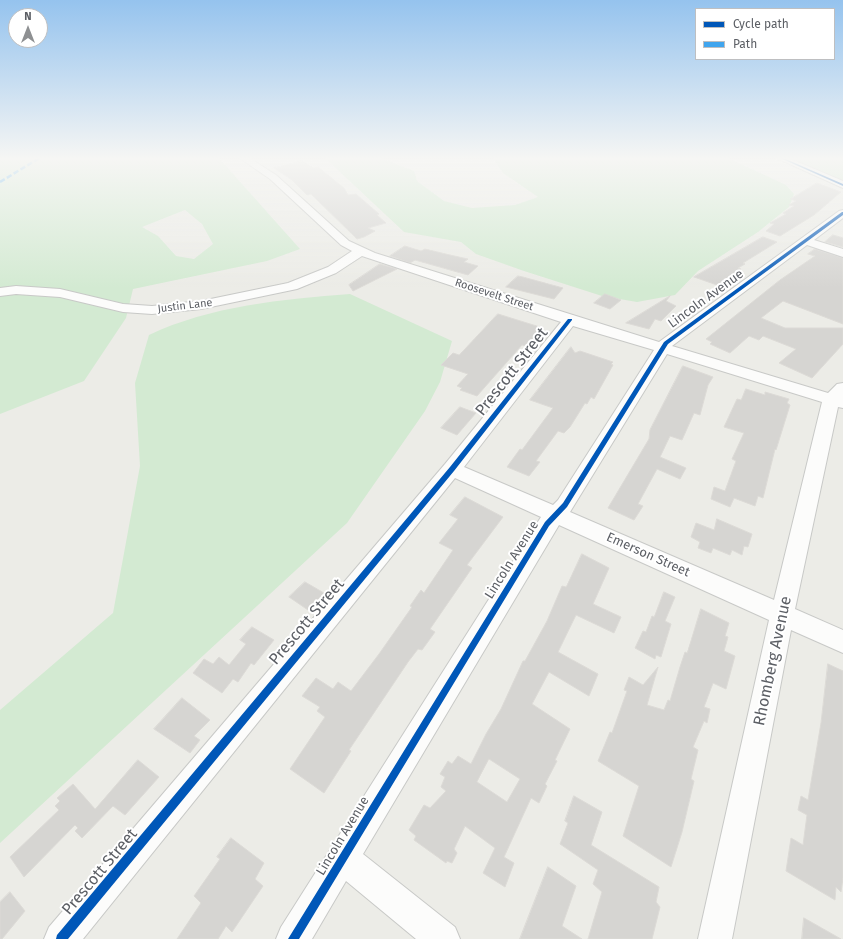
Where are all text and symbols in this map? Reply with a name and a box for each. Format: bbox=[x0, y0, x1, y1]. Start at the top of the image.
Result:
north arrow bbox=[8, 8, 48, 48]
legend bbox=[695, 8, 835, 60]
text: N bbox=[24, 10, 32, 23]
text: Cycle path bbox=[733, 17, 789, 31]
text: Path bbox=[733, 37, 757, 51]
street label: Lincoln Avenue bbox=[665, 266, 747, 332]
street label: Roosevelt Street bbox=[453, 276, 535, 314]
street label: Justin Lane bbox=[157, 296, 213, 316]
street label: Prescott Street bbox=[472, 324, 552, 420]
street label: Lincoln Avenue bbox=[482, 518, 542, 602]
street label: Emerson Street bbox=[604, 530, 692, 580]
street label: Prescott Street bbox=[265, 575, 349, 669]
street label: Rhomberg Avenue bbox=[750, 594, 796, 728]
street label: Lincoln Avenue bbox=[313, 794, 373, 878]
street label: Prescott Street bbox=[58, 825, 142, 919]

